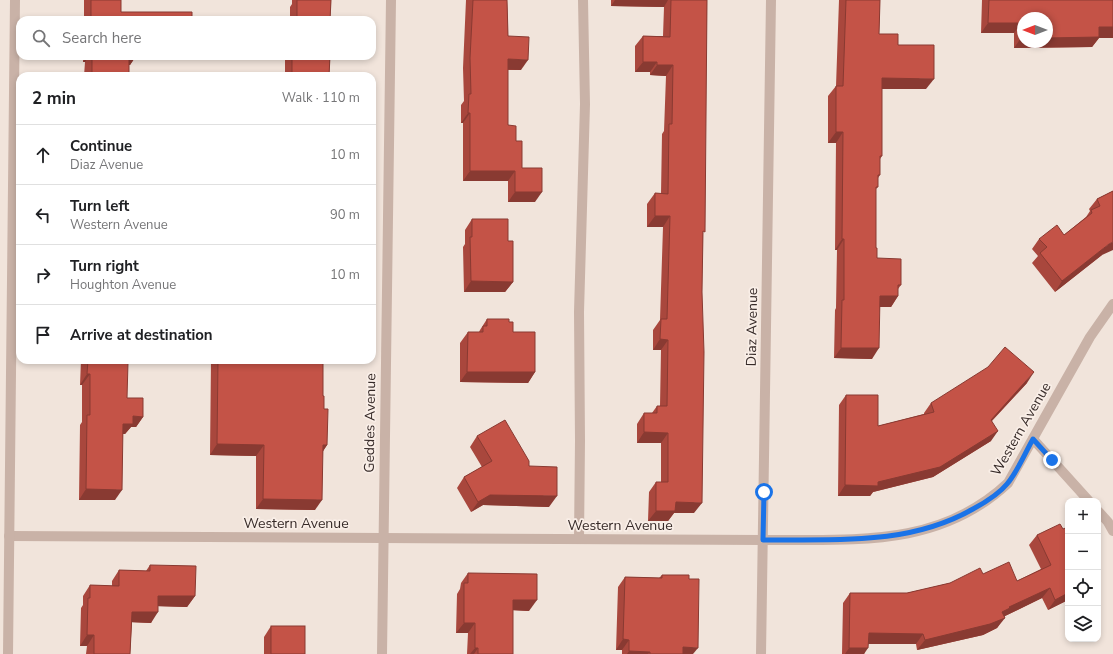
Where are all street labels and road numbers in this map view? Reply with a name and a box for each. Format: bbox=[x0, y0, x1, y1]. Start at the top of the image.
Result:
street label: Diaz Avenue bbox=[742, 287, 762, 367]
street label: Geddes Avenue bbox=[360, 373, 380, 473]
street label: Western Avenue bbox=[986, 379, 1056, 479]
street label: Western Avenue bbox=[243, 514, 349, 533]
street label: Western Avenue bbox=[567, 516, 673, 535]

